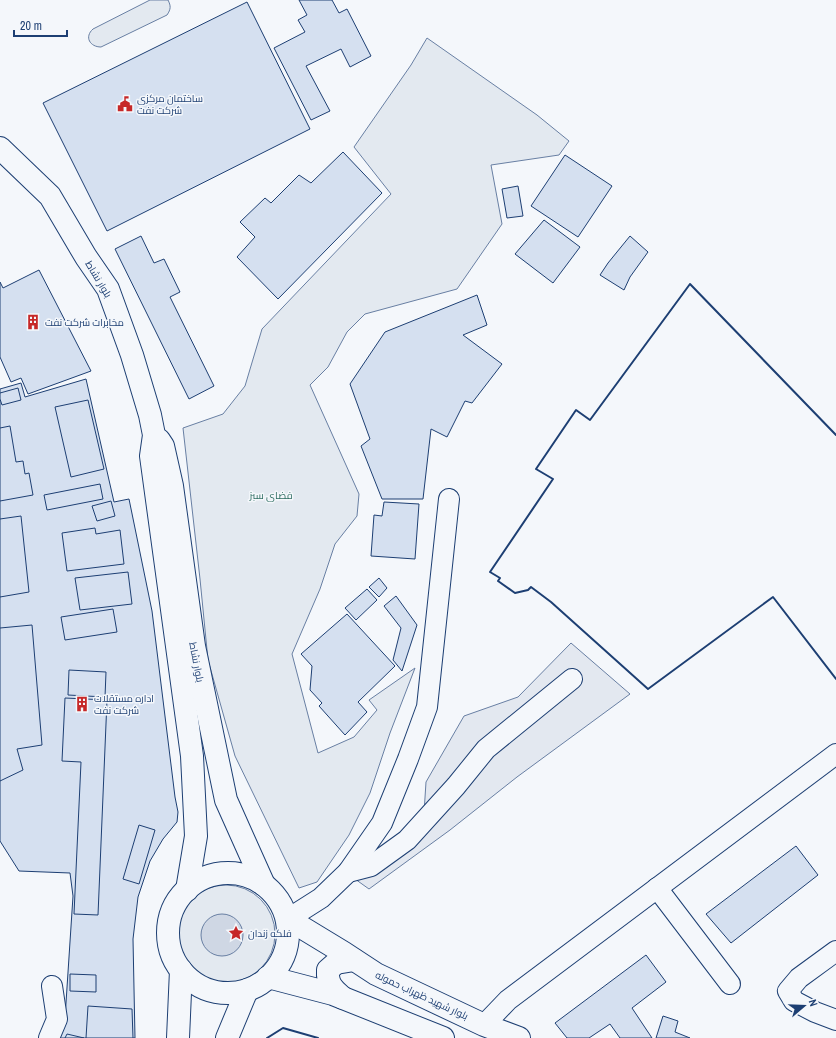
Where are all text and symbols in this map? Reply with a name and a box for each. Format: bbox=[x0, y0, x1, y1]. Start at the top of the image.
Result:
scale bar bbox=[14, 12, 67, 38]
text: 20 m bbox=[20, 18, 42, 34]
place label: ساختمان مرکزی شرکت نفت bbox=[137, 92, 203, 117]
public building icon: ساختمان مرکزی شرکت نفت bbox=[116, 95, 134, 113]
street label: بلوار نشاط bbox=[82, 258, 115, 300]
building icon: مخابرات شرکت نفت bbox=[24, 313, 42, 331]
place label: مخابرات شرکت نفت bbox=[45, 316, 124, 329]
park label: فضای سبز bbox=[249, 489, 293, 502]
street label: بلوار نشاط bbox=[186, 641, 207, 683]
place label: اداره مستقلات شرکت نفت bbox=[94, 692, 154, 717]
building icon: اداره مستقلات شرکت نفت bbox=[73, 695, 91, 713]
place icon: فلکه زندان bbox=[227, 924, 245, 942]
place label: فلکه زندان bbox=[248, 927, 292, 940]
street label: بلوار شهید ظهراب حموله bbox=[373, 968, 470, 1023]
north arrow bbox=[784, 986, 824, 1026]
text: N bbox=[806, 997, 821, 1008]

